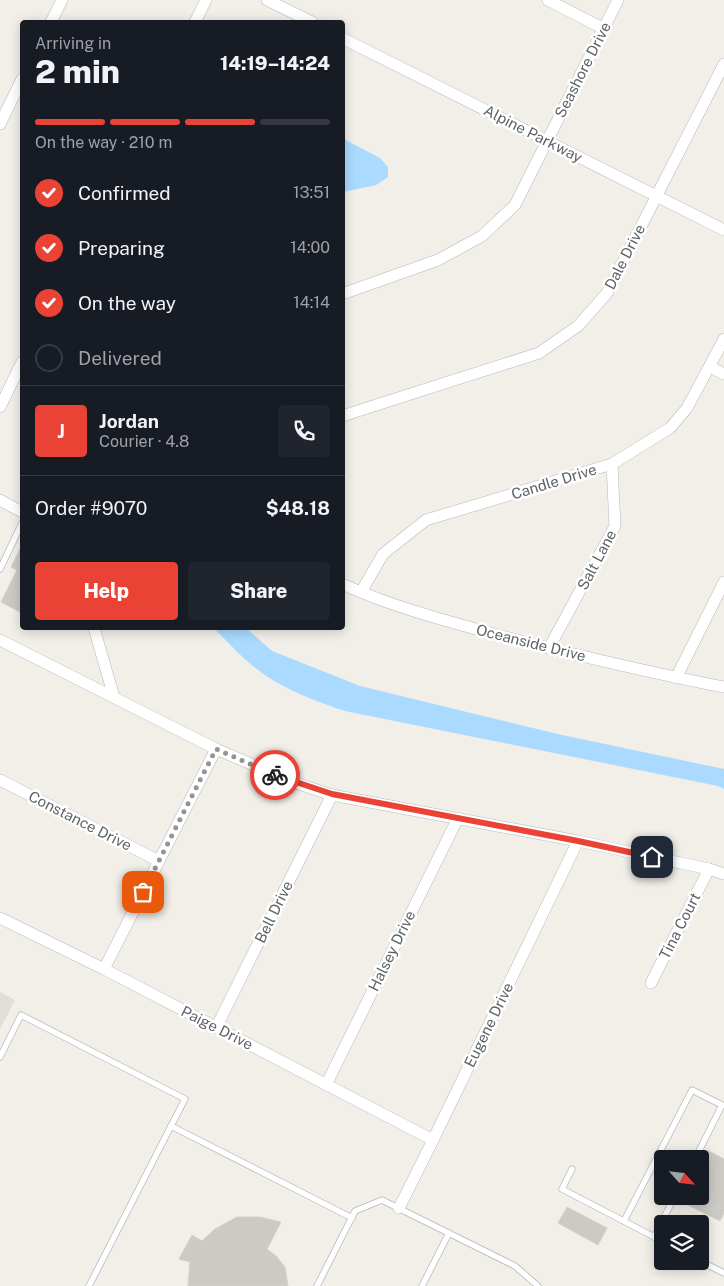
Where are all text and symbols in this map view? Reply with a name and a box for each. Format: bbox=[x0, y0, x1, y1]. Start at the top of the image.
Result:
street label: Seashore Drive bbox=[551, 19, 614, 120]
text: Arriving in bbox=[35, 34, 111, 53]
text: 14:19–14:24 bbox=[220, 52, 330, 74]
text: 2 min bbox=[35, 53, 120, 90]
street label: Alpine Parkway bbox=[481, 101, 585, 166]
text: On the way · 210 m bbox=[35, 133, 172, 152]
icon: check bbox=[35, 179, 63, 207]
text: Confirmed bbox=[78, 182, 171, 204]
text: 13:51 bbox=[293, 183, 330, 202]
street label: Dale Drive bbox=[601, 221, 648, 292]
icon: check bbox=[35, 234, 63, 262]
text: Preparing bbox=[78, 237, 165, 259]
text: 14:00 bbox=[290, 238, 330, 257]
icon: check bbox=[35, 289, 63, 317]
text: On the way bbox=[78, 292, 176, 314]
text: 14:14 bbox=[293, 293, 330, 312]
text: Delivered bbox=[78, 347, 162, 369]
button: phone bbox=[278, 405, 330, 457]
text: Jordan bbox=[99, 410, 159, 432]
text: J bbox=[57, 420, 65, 442]
text: Courier · 4.8 bbox=[99, 432, 189, 451]
street label: Candle Drive bbox=[509, 460, 599, 503]
text: Order #9070 bbox=[35, 497, 147, 519]
text: $48.18 bbox=[266, 497, 330, 519]
street label: Salt Lane bbox=[574, 527, 619, 593]
button: Help bbox=[35, 562, 178, 620]
button: Share bbox=[188, 562, 330, 620]
street label: Oceanside Drive bbox=[474, 621, 588, 664]
courier bbox=[250, 750, 300, 800]
icon: bike bbox=[261, 761, 289, 789]
street label: Constance Drive bbox=[26, 787, 135, 854]
pin bbox=[631, 836, 673, 878]
icon: home bbox=[638, 843, 666, 871]
pin bbox=[122, 871, 164, 913]
icon: bag bbox=[129, 878, 157, 906]
street label: Bell Drive bbox=[251, 878, 296, 946]
street label: Tina Court bbox=[656, 890, 704, 962]
street label: Halsey Drive bbox=[365, 908, 418, 994]
street label: Eugene Drive bbox=[461, 980, 516, 1070]
street label: Paige Drive bbox=[178, 1002, 256, 1053]
north arrow bbox=[654, 1150, 709, 1205]
map controls bbox=[654, 1150, 709, 1270]
button: layers bbox=[654, 1215, 709, 1270]

